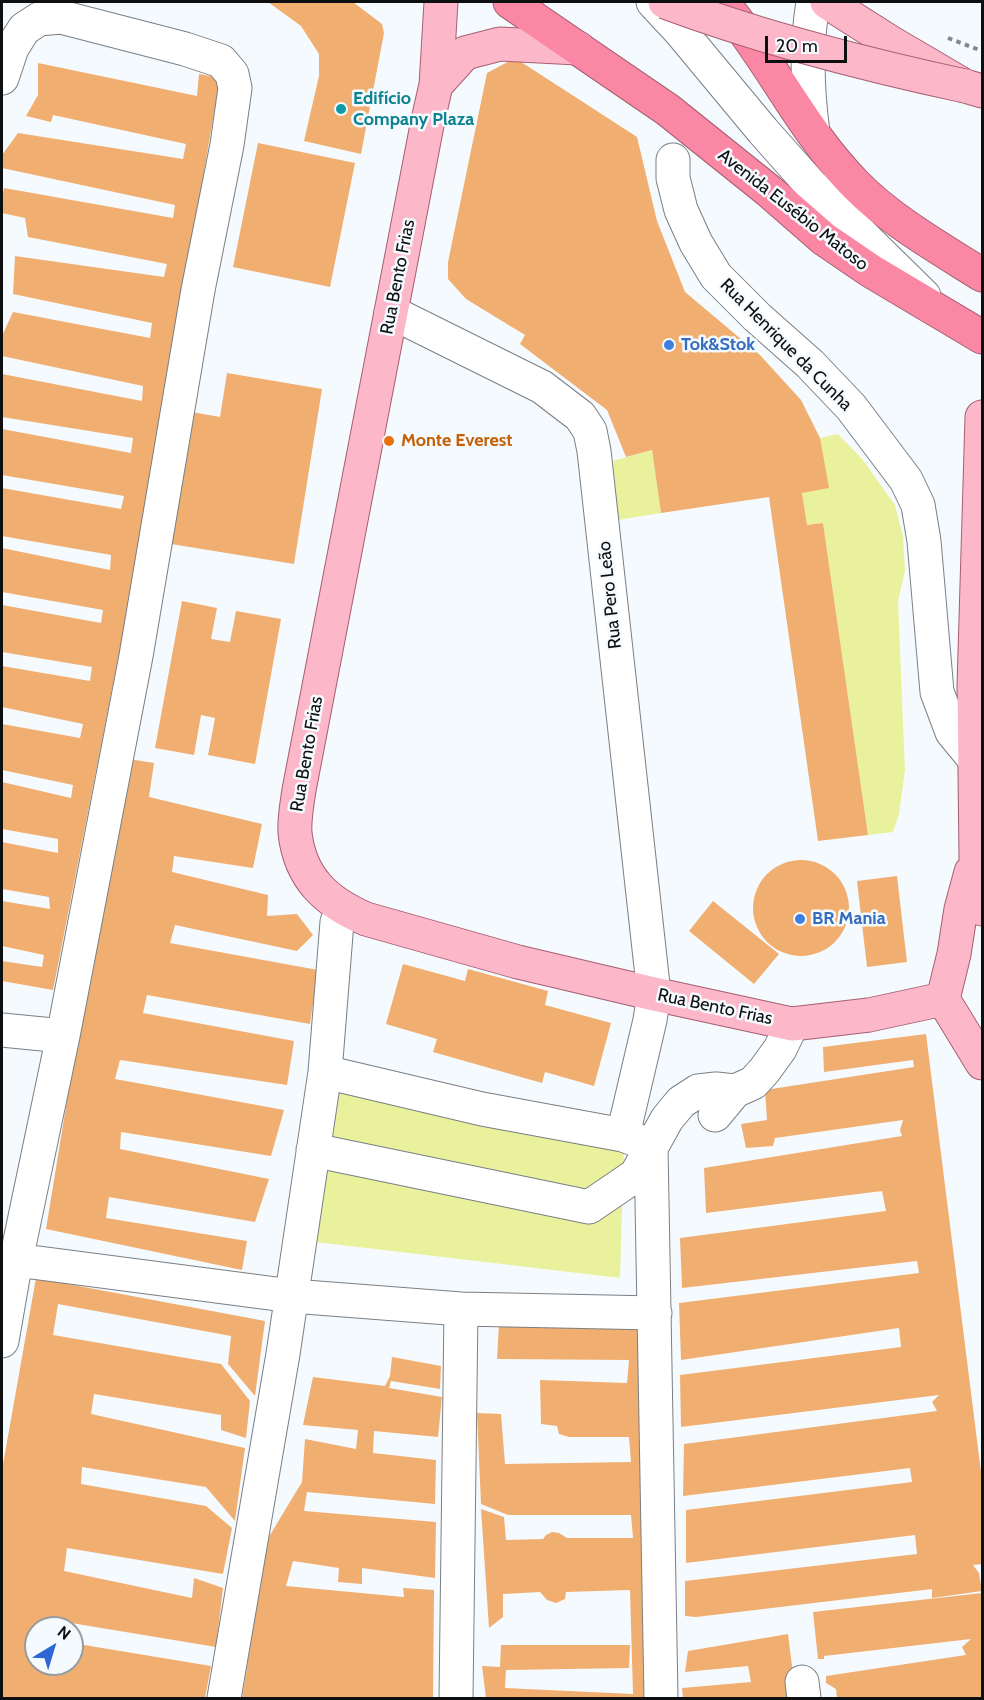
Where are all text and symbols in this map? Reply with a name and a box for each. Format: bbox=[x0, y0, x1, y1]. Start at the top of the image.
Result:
scale bar bbox=[768, 24, 850, 62]
text: 20 m bbox=[776, 35, 818, 57]
place label: Edifício Company Plaza bbox=[353, 88, 474, 130]
marker: Edifício Company Plaza bbox=[334, 102, 348, 116]
street label: Avenida Eusébio Matoso bbox=[714, 145, 872, 275]
street label: Rua Bento Frias bbox=[376, 218, 420, 336]
street label: Rua Henrique da Cunha bbox=[715, 274, 857, 416]
place label: Tok&Stok bbox=[681, 334, 755, 356]
marker: Tok&Stok bbox=[662, 338, 676, 352]
place label: Monte Everest bbox=[401, 430, 512, 452]
marker: Monte Everest bbox=[382, 434, 396, 448]
street label: Rua Pero Leão bbox=[594, 540, 626, 650]
street label: Rua Bento Frias bbox=[286, 695, 328, 813]
place label: BR Mania bbox=[812, 908, 886, 930]
marker: BR Mania bbox=[793, 912, 807, 926]
street label: Rua Bento Frias bbox=[656, 984, 774, 1030]
north arrow bbox=[24, 1616, 84, 1676]
text: N bbox=[54, 1622, 74, 1644]

